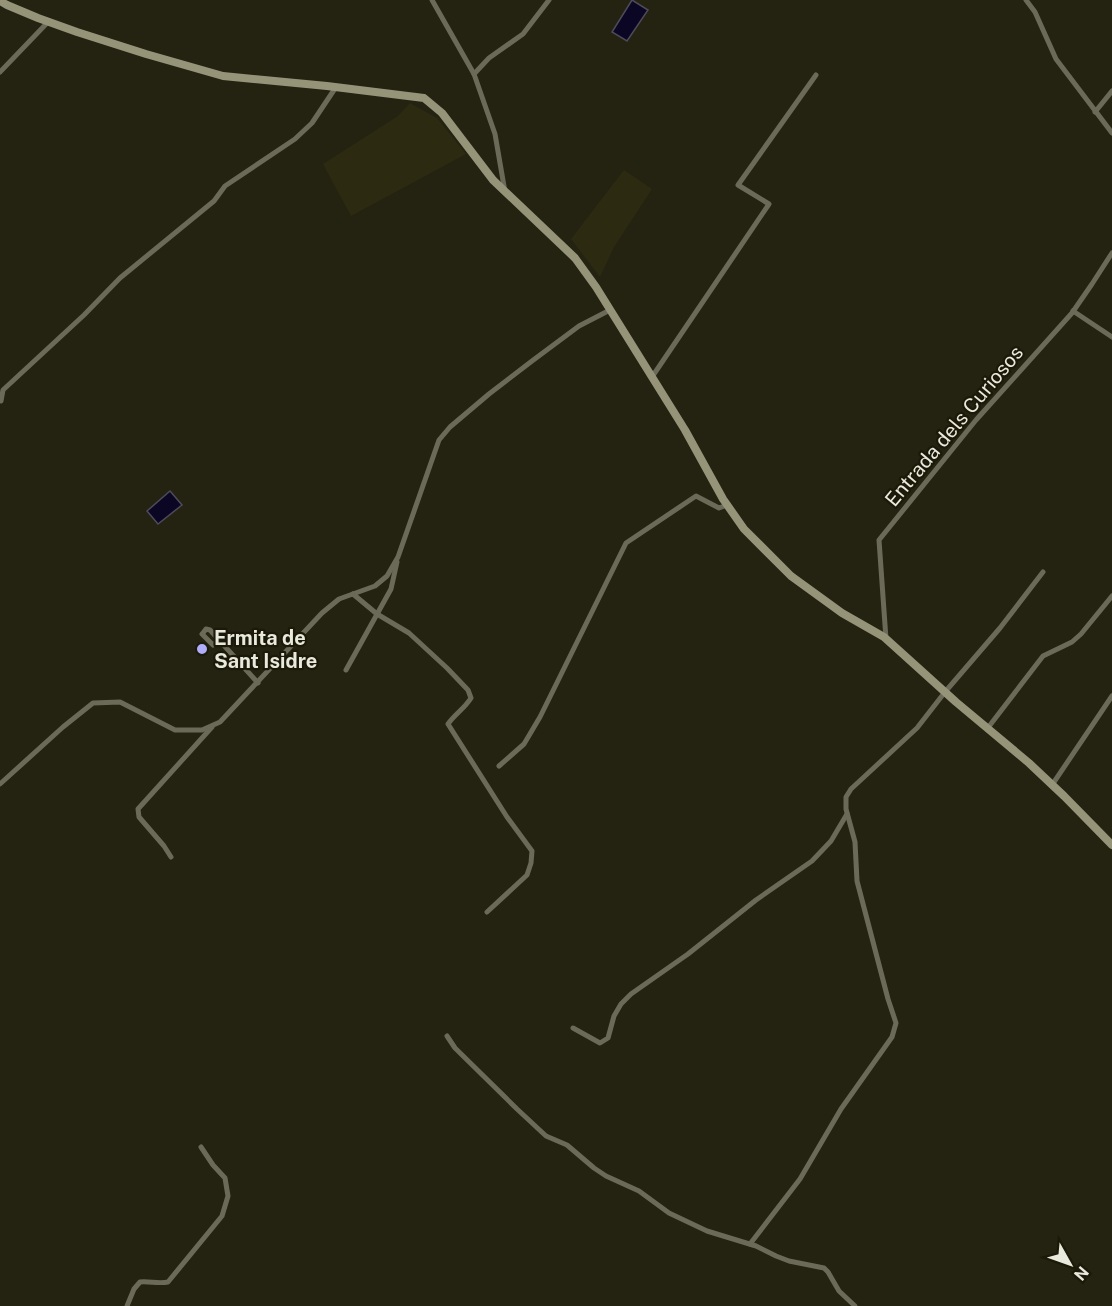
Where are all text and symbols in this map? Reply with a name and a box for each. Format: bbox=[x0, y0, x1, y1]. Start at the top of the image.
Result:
street label: Entrada dels Curiosos bbox=[880, 341, 1028, 511]
place label: Ermita de Sant Isidre bbox=[214, 626, 317, 673]
marker: Ermita de Sant Isidre bbox=[195, 642, 209, 656]
north arrow bbox=[1040, 1234, 1100, 1294]
text: N bbox=[1070, 1262, 1092, 1284]

